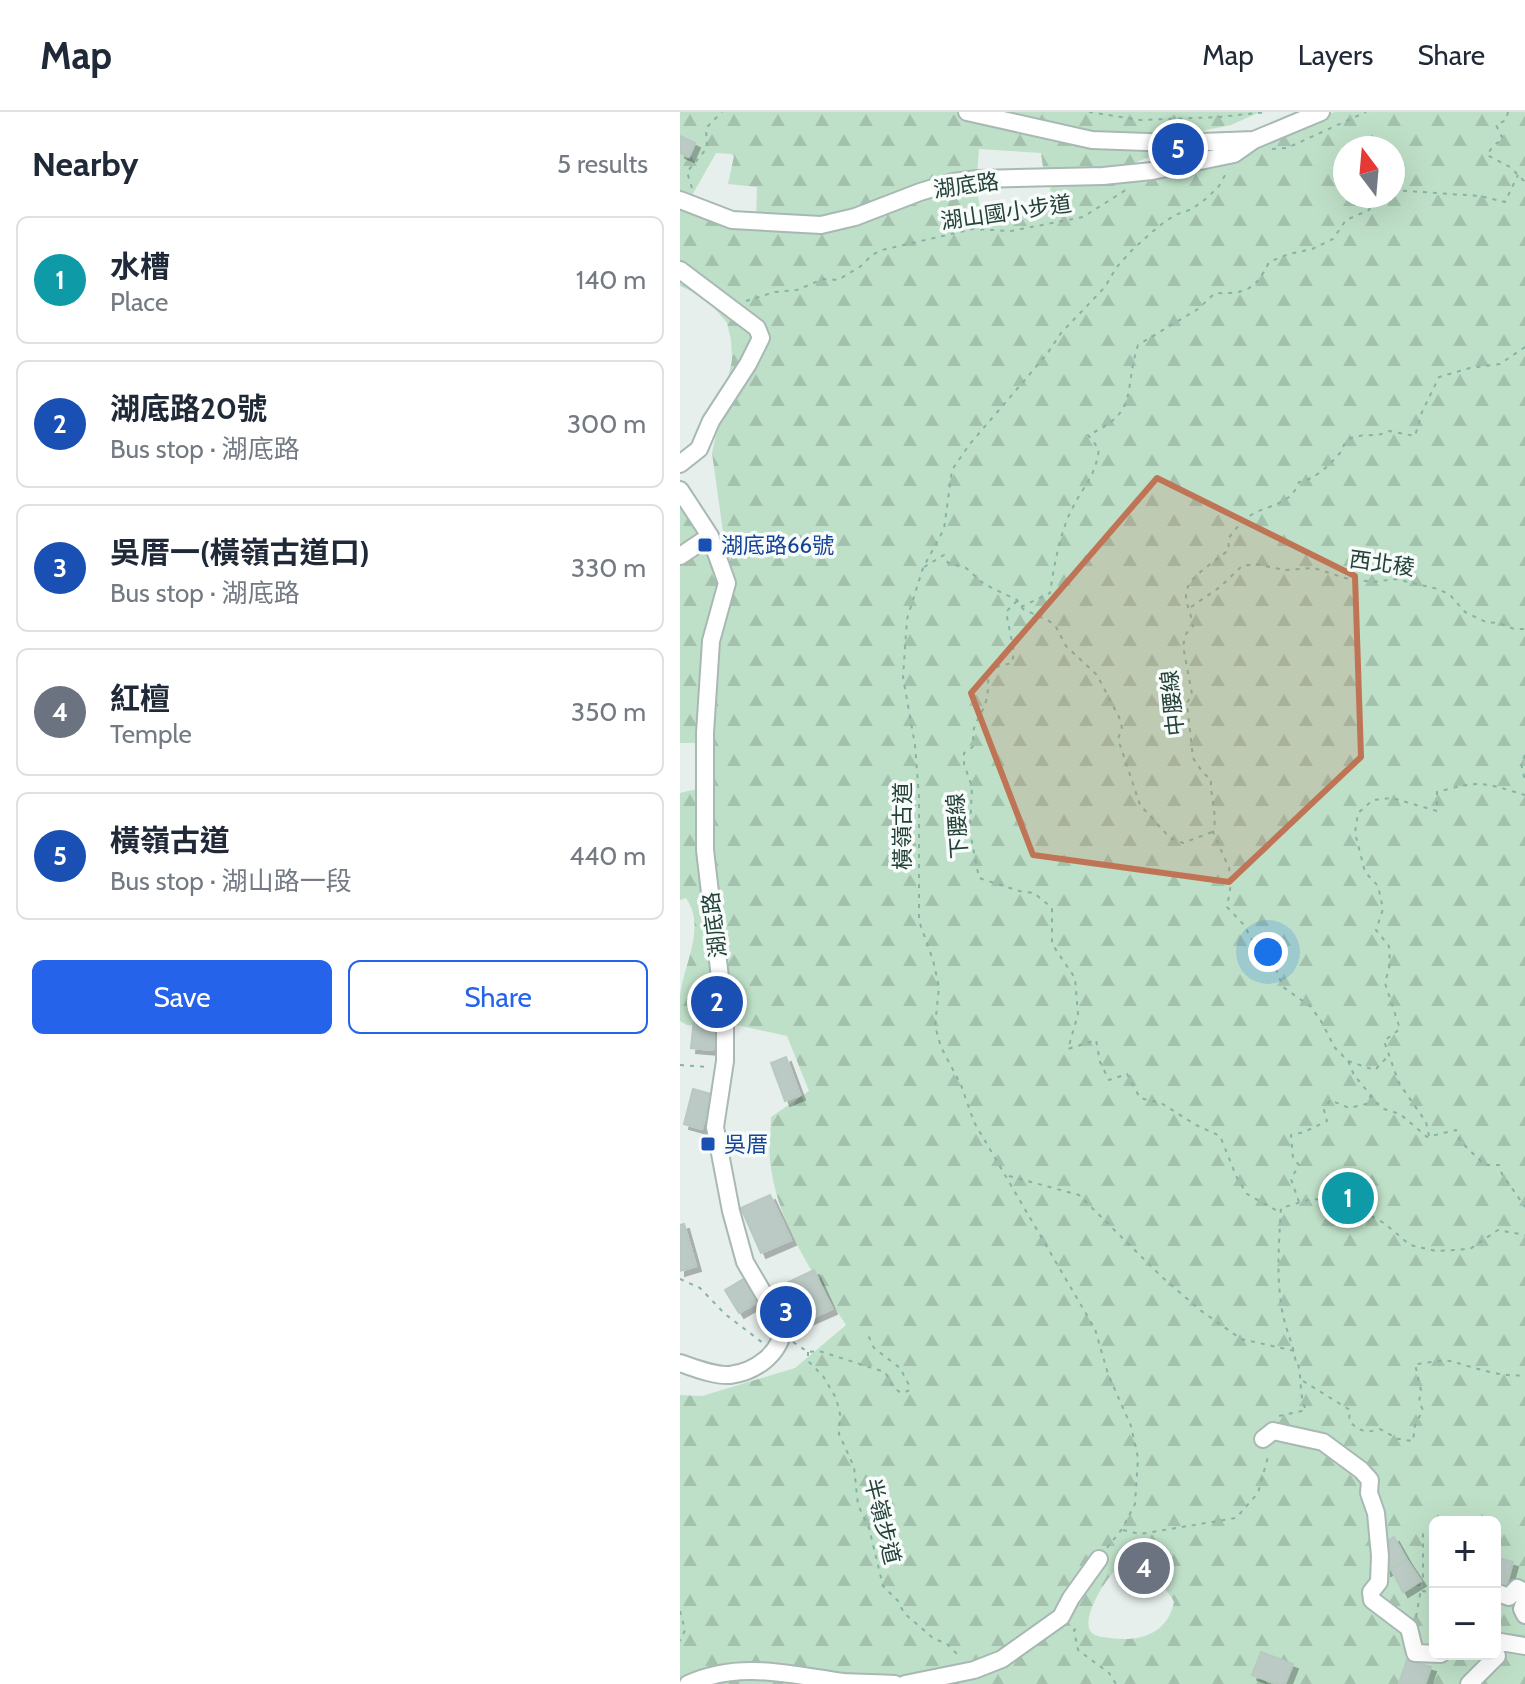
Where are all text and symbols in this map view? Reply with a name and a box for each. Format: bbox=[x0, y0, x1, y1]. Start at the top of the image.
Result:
text: Map bbox=[40, 32, 112, 79]
text: Map bbox=[1202, 38, 1254, 72]
text: Layers bbox=[1298, 38, 1373, 72]
text: Share bbox=[1417, 38, 1485, 72]
pin: 5 bbox=[1152, 119, 1204, 179]
north arrow bbox=[1333, 136, 1405, 208]
text: Nearby bbox=[32, 143, 139, 185]
text: 5 results bbox=[557, 148, 648, 180]
street label: 湖底路 bbox=[932, 168, 1001, 203]
street label: 湖山國小步道 bbox=[939, 190, 1073, 235]
text: 水槽 bbox=[110, 248, 170, 285]
text: 1 bbox=[55, 264, 65, 296]
text: 140 m bbox=[576, 264, 646, 296]
text: Place bbox=[110, 286, 168, 318]
text: 湖底路20號 bbox=[110, 390, 267, 427]
text: 2 bbox=[53, 408, 67, 440]
text: 300 m bbox=[567, 408, 646, 440]
text: Bus stop · 湖底路 bbox=[110, 433, 300, 465]
place label: 湖底路66號 bbox=[721, 532, 834, 559]
text: 吳厝一(橫嶺古道口) bbox=[110, 534, 370, 571]
marker: 湖底路66號 bbox=[696, 536, 714, 554]
street label: 西北稜 bbox=[1347, 546, 1416, 581]
text: 3 bbox=[53, 552, 67, 584]
text: 330 m bbox=[571, 552, 646, 584]
text: Bus stop · 湖底路 bbox=[110, 577, 300, 609]
street label: 中腰線 bbox=[1156, 669, 1189, 737]
text: 紅檀 bbox=[110, 680, 170, 717]
text: 4 bbox=[52, 696, 68, 728]
text: 350 m bbox=[571, 696, 646, 728]
text: Temple bbox=[110, 718, 192, 750]
street label: 橫嶺古道 bbox=[889, 782, 916, 870]
street label: 下腰線 bbox=[942, 792, 973, 860]
text: 橫嶺古道 bbox=[110, 822, 230, 859]
text: 5 bbox=[53, 840, 67, 872]
text: 440 m bbox=[569, 840, 646, 872]
text: Bus stop · 湖山路一段 bbox=[110, 865, 352, 897]
street label: 湖底路 bbox=[697, 891, 732, 959]
your location bbox=[1248, 932, 1288, 972]
button: Save bbox=[32, 960, 332, 1034]
button: Share bbox=[348, 960, 648, 1034]
pin: 2 bbox=[691, 972, 743, 1032]
place label: 吳厝 bbox=[724, 1131, 768, 1158]
marker: 吳厝 bbox=[699, 1135, 717, 1153]
pin: 1 bbox=[1322, 1168, 1374, 1228]
pin: 3 bbox=[760, 1282, 812, 1342]
street label: 半嶺步道 bbox=[859, 1475, 906, 1567]
map controls bbox=[1429, 1516, 1501, 1660]
button: + bbox=[1429, 1516, 1501, 1588]
pin: 4 bbox=[1118, 1538, 1170, 1598]
button: − bbox=[1429, 1588, 1501, 1660]

